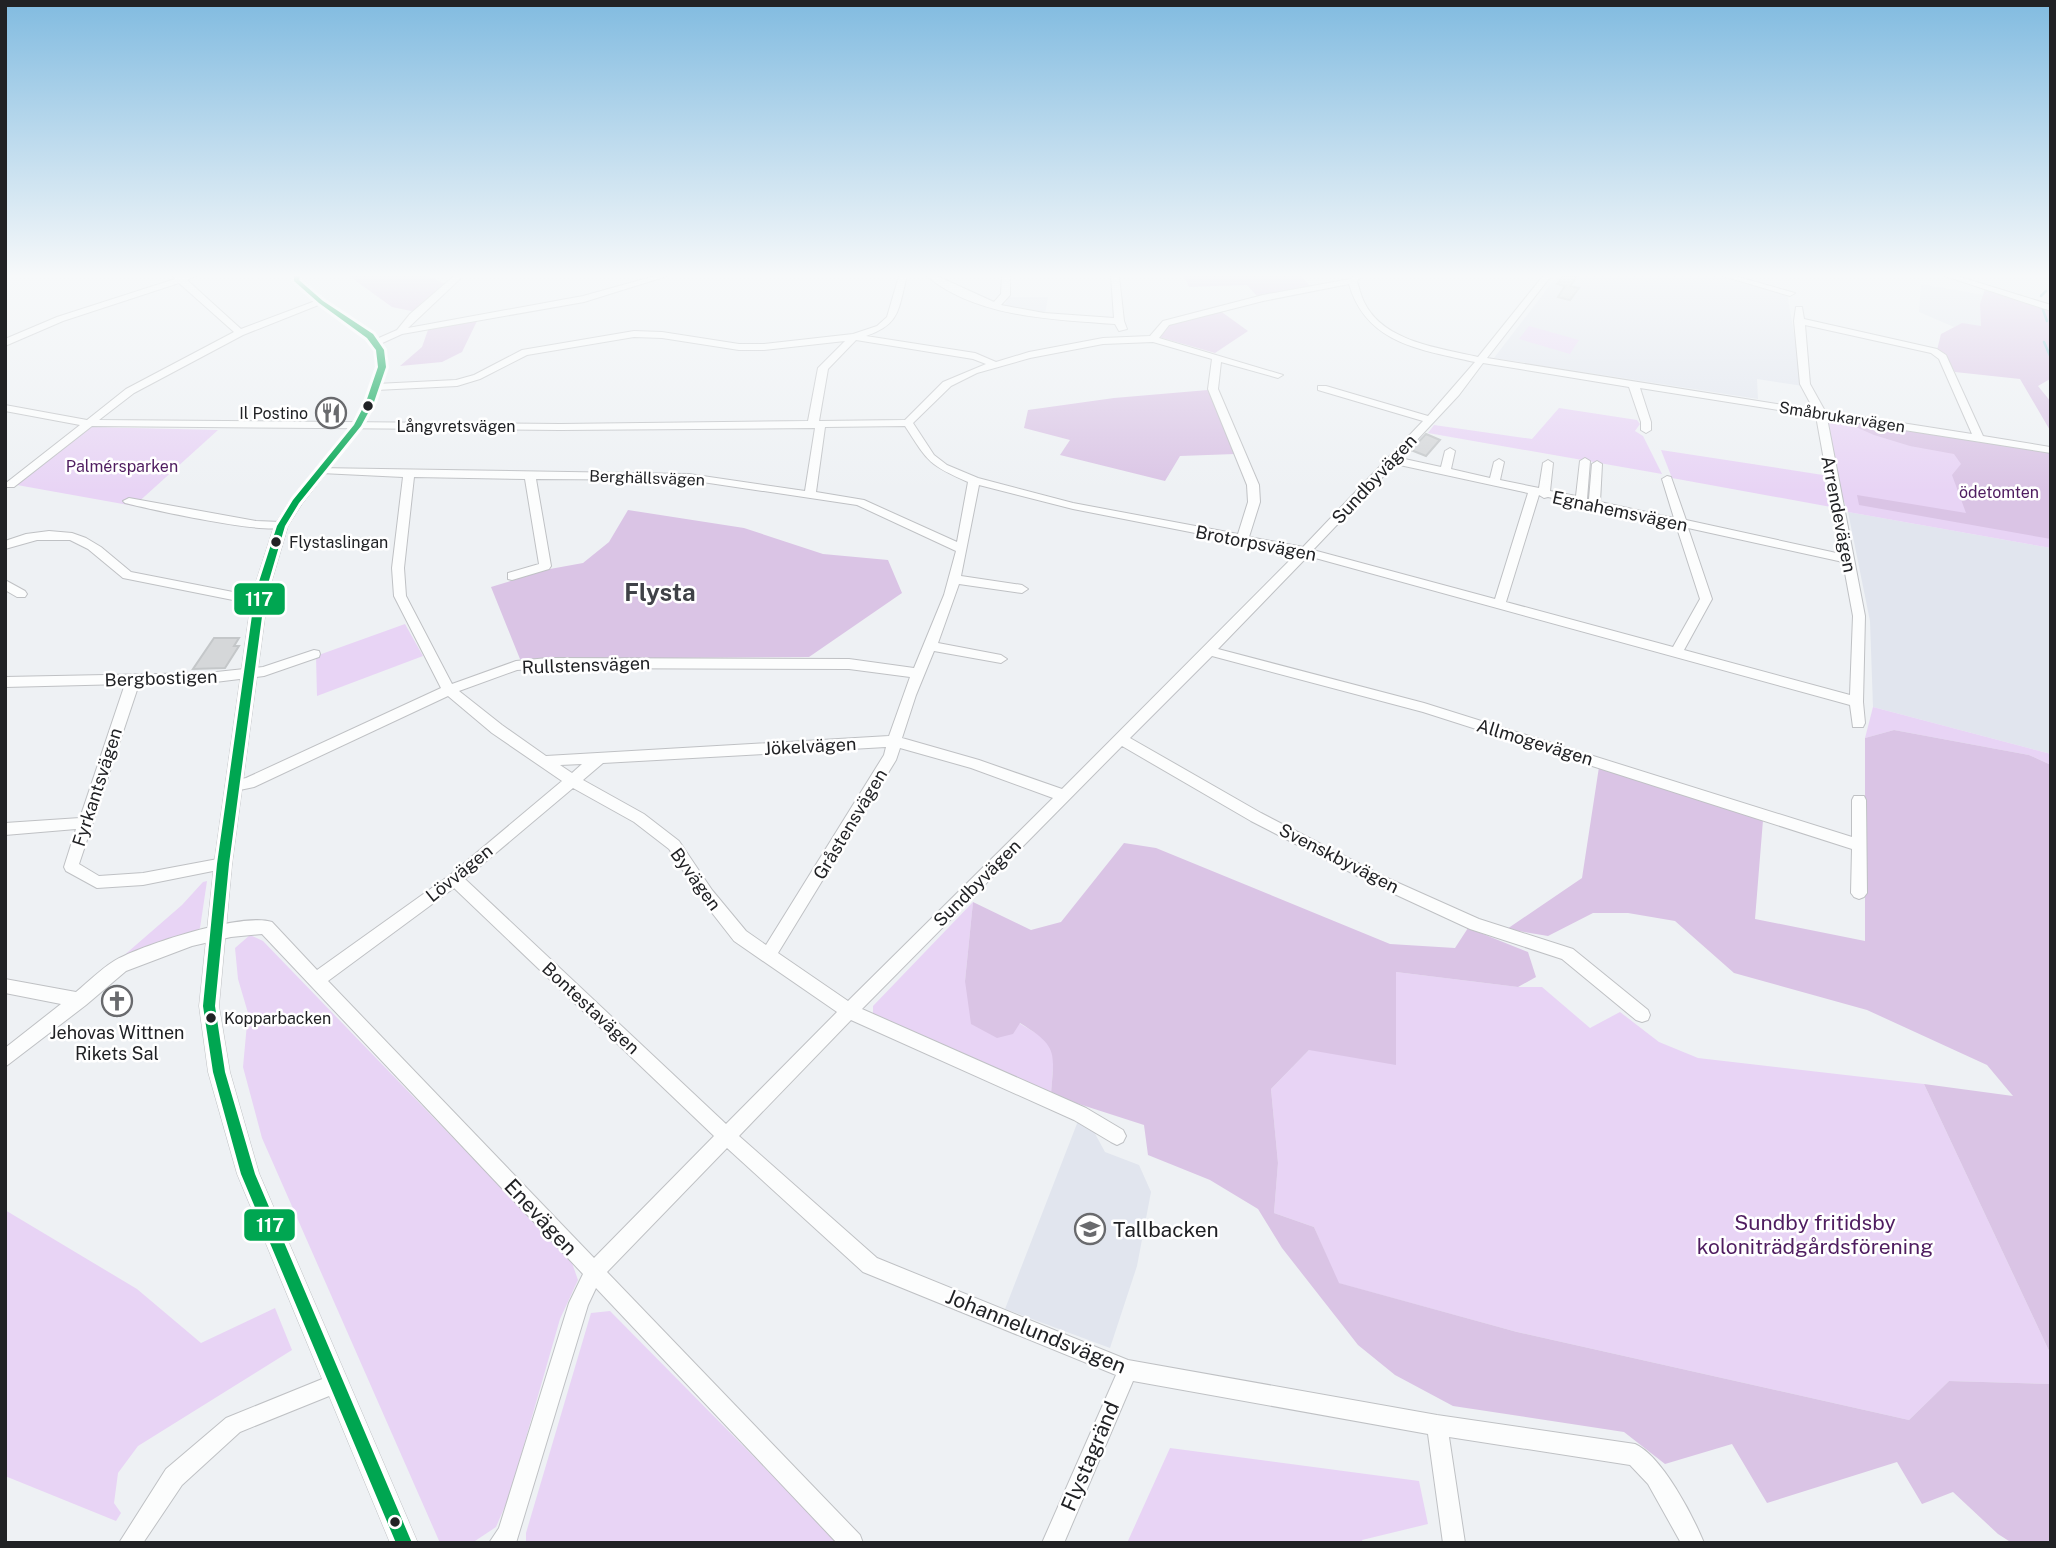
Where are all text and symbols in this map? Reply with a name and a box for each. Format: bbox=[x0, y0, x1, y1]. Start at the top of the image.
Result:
restaurant icon: Il Postino bbox=[314, 396, 348, 430]
street label: Småbrukarvägen bbox=[1778, 398, 1906, 436]
unlabelled marker bbox=[361, 399, 375, 413]
place label: Il Postino bbox=[239, 404, 308, 423]
street label: Långvretsvägen bbox=[397, 417, 515, 436]
street label: Sundbyvägen bbox=[1327, 430, 1421, 528]
street label: Arrendevägen bbox=[1817, 454, 1861, 574]
park label: Palmérsparken bbox=[66, 457, 178, 476]
street label: Berghällsvägen bbox=[589, 466, 705, 490]
park label: ödetomten bbox=[1959, 483, 2039, 502]
street label: Egnahemsvägen bbox=[1550, 486, 1690, 536]
street label: Brotorpsvägen bbox=[1194, 521, 1318, 565]
place label: Flystaslingan bbox=[289, 533, 388, 552]
marker: Flystaslingan bbox=[269, 535, 283, 549]
district label: Flysta bbox=[624, 578, 696, 606]
line badge: 117 bbox=[233, 582, 286, 616]
text: 117 bbox=[245, 588, 273, 610]
street label: Rullstensvägen bbox=[521, 652, 651, 678]
street label: Bergbostigen bbox=[104, 666, 218, 690]
street label: Allmogevägen bbox=[1474, 714, 1596, 770]
street label: Fyrkantsvägen bbox=[68, 725, 126, 849]
street label: Jökelvägen bbox=[763, 733, 857, 759]
street label: Gråstensvägen bbox=[809, 765, 891, 883]
street label: Svenskbyvägen bbox=[1276, 819, 1402, 897]
street label: Sundbyvägen bbox=[929, 835, 1025, 931]
street label: Lövvägen bbox=[421, 840, 497, 906]
street label: Byvägen bbox=[666, 844, 726, 914]
street label: Bontestavägen bbox=[538, 958, 644, 1058]
church icon: Jehovas Wittnen Rikets Sal bbox=[100, 984, 134, 1018]
place label: Kopparbacken bbox=[224, 1009, 331, 1028]
marker: Kopparbacken bbox=[204, 1011, 218, 1025]
place label: Jehovas Wittnen Rikets Sal bbox=[50, 1022, 185, 1064]
street label: Enevägen bbox=[499, 1174, 583, 1260]
line badge: 117 bbox=[243, 1208, 296, 1242]
park label: Sundby fritidsby koloniträdgårdsförening bbox=[1697, 1210, 1933, 1259]
school or university icon: Tallbacken bbox=[1073, 1212, 1107, 1246]
text: 117 bbox=[256, 1214, 284, 1236]
place label: Tallbacken bbox=[1113, 1217, 1219, 1242]
street label: Johannelundsvägen bbox=[942, 1283, 1130, 1379]
street label: Flystagränd bbox=[1056, 1397, 1124, 1515]
unlabelled marker bbox=[388, 1515, 402, 1529]

